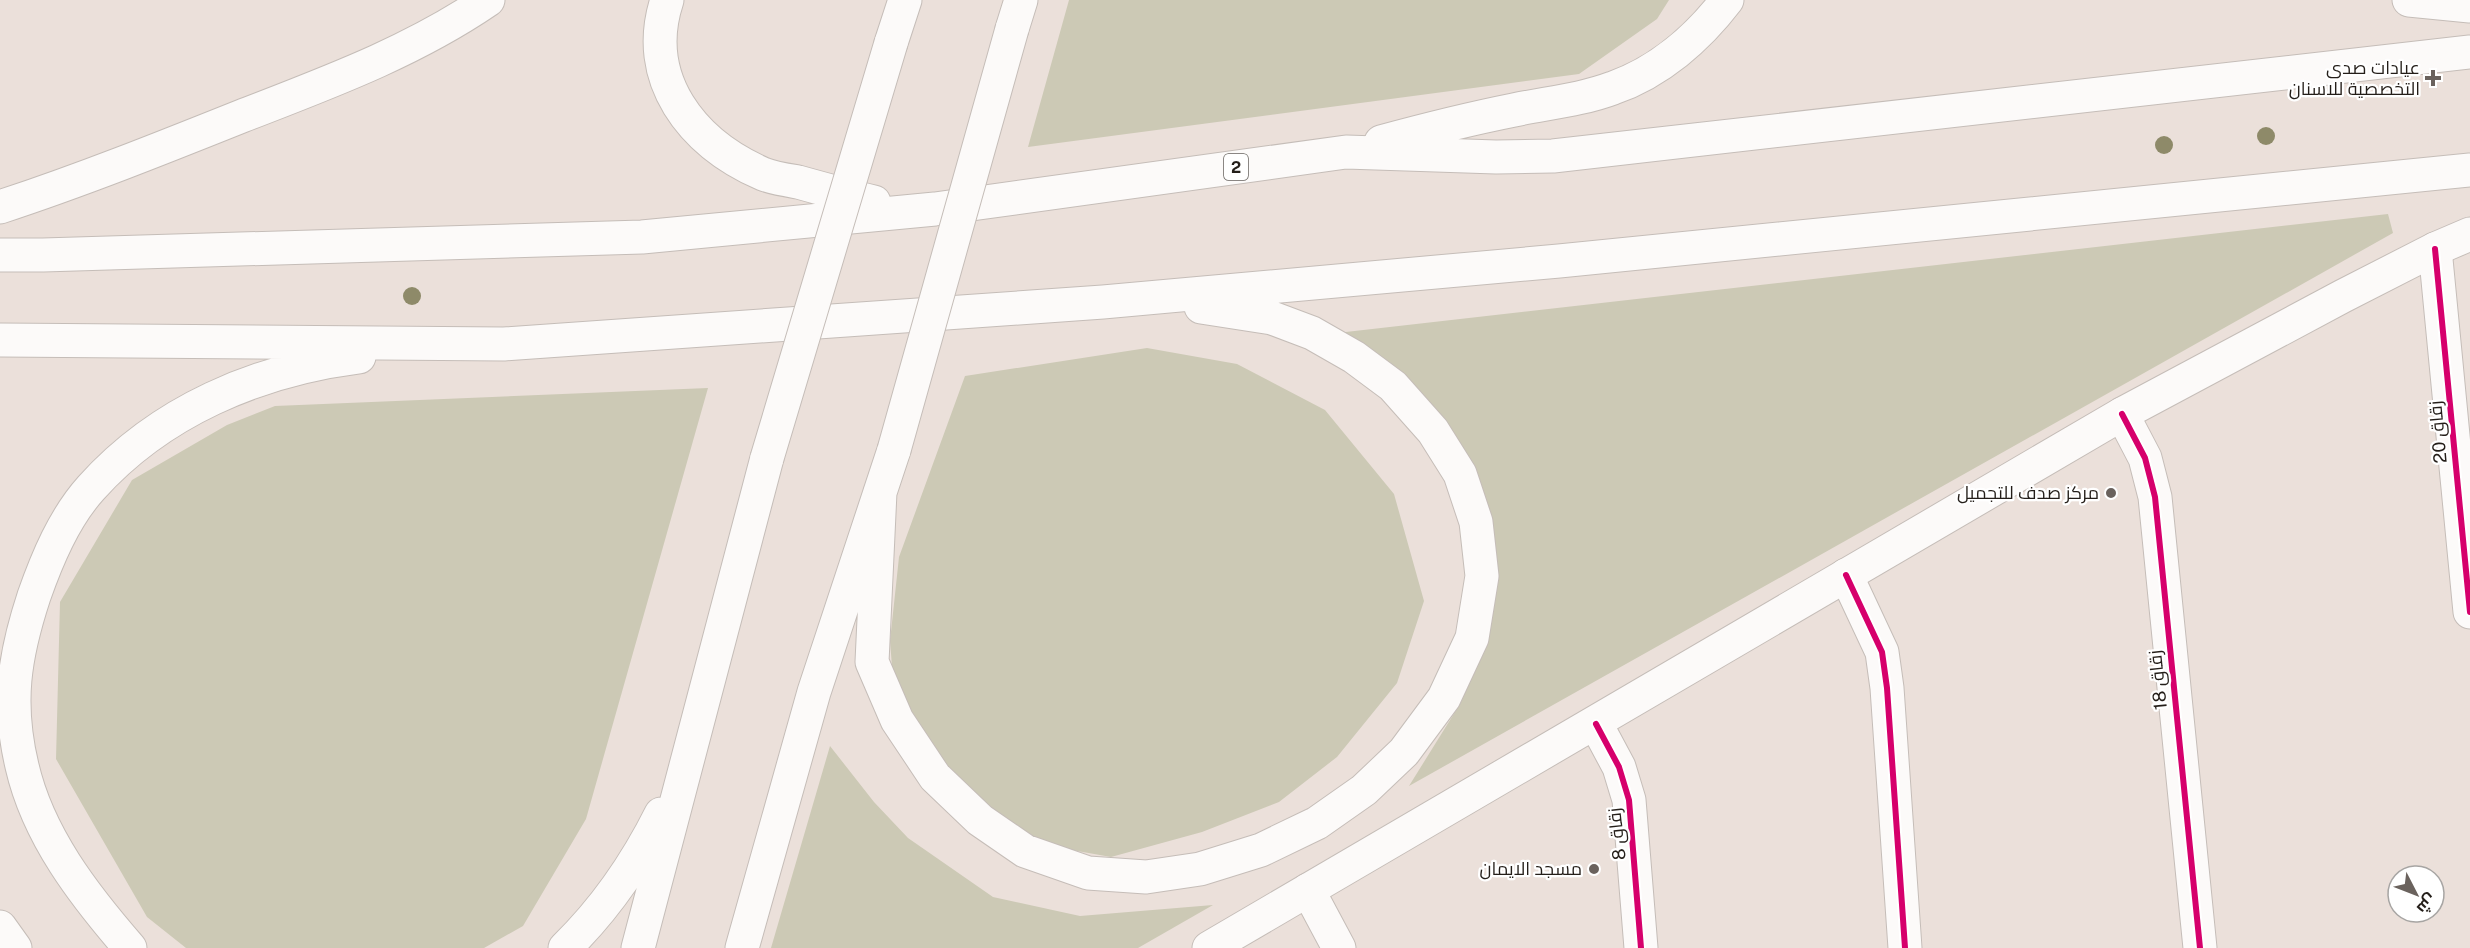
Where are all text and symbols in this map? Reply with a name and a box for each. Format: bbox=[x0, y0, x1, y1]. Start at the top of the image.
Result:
place label: عيادات صدى التخصصية للاسنان bbox=[2289, 57, 2420, 100]
marker: عيادات صدى التخصصية للاسنان bbox=[2424, 69, 2442, 87]
road number: 2 bbox=[1224, 154, 1248, 180]
street label: زقاق 20 bbox=[2424, 400, 2453, 464]
place label: مركز صدف للتجميل bbox=[1957, 482, 2099, 504]
marker: مركز صدف للتجميل bbox=[2104, 486, 2118, 500]
street label: زقاق 18 bbox=[2144, 649, 2173, 711]
street label: زقاق 8 bbox=[1603, 807, 1632, 861]
place label: مسجد الايمان bbox=[1479, 858, 1582, 880]
marker: مسجد الايمان bbox=[1587, 862, 1601, 876]
north arrow bbox=[2386, 864, 2446, 924]
text: ش bbox=[2413, 890, 2441, 918]

